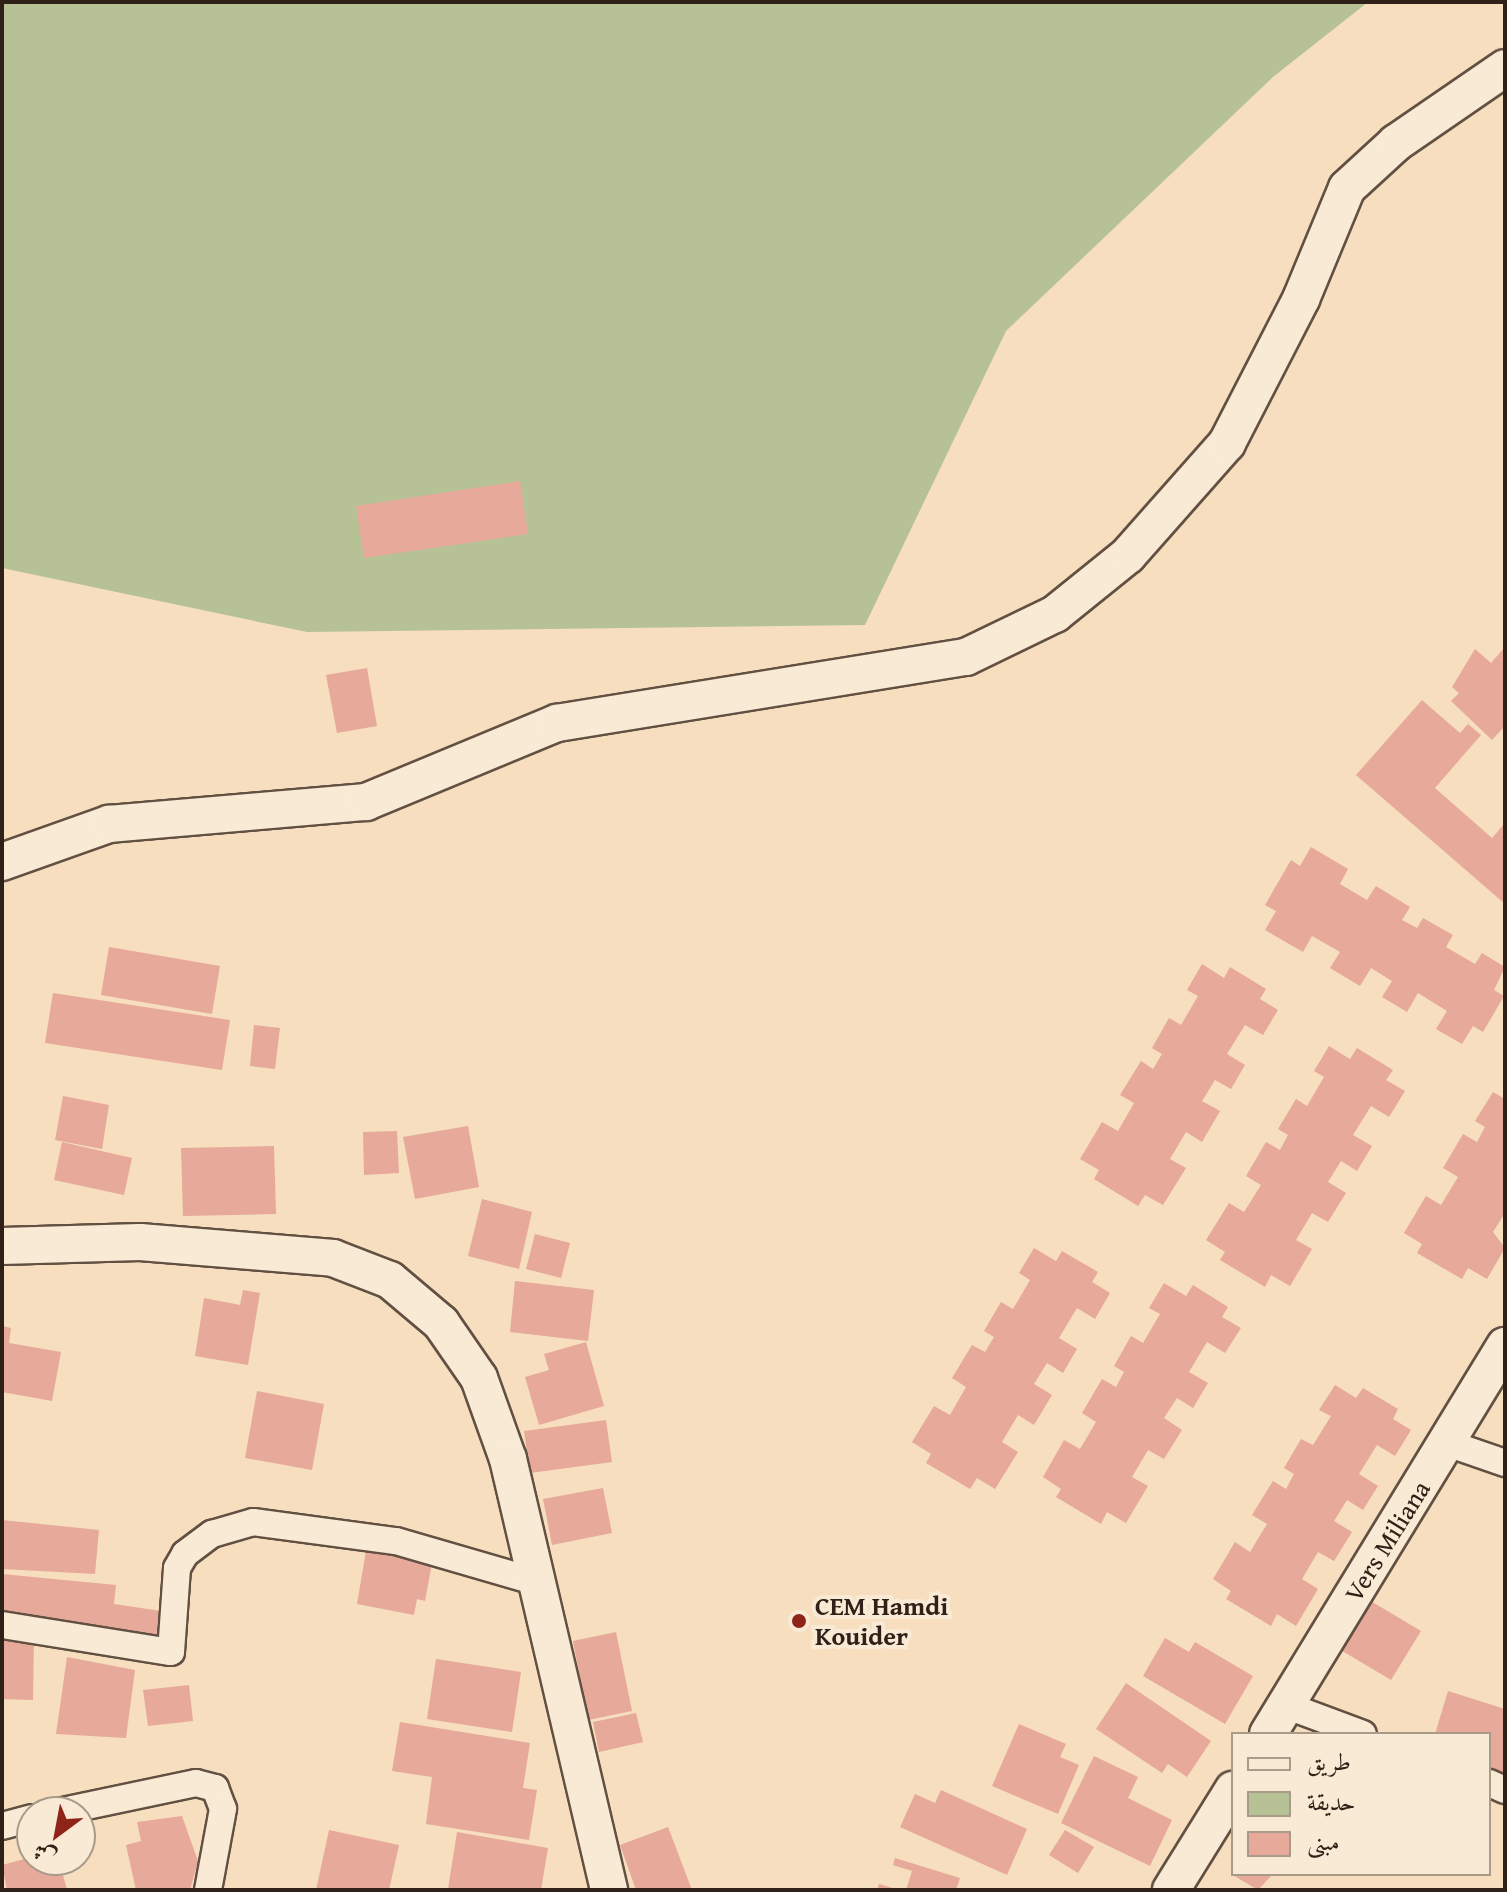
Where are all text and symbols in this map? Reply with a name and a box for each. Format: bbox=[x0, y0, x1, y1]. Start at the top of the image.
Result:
street label: Vers Miliana bbox=[1338, 1475, 1436, 1607]
place label: CEM Hamdi Kouider bbox=[815, 1590, 948, 1652]
marker: CEM Hamdi Kouider bbox=[790, 1612, 808, 1630]
legend bbox=[1231, 1732, 1491, 1876]
text: طريق bbox=[1307, 1744, 1351, 1779]
text: حديقة bbox=[1307, 1784, 1356, 1819]
north arrow bbox=[16, 1796, 96, 1876]
text: مبنى bbox=[1307, 1824, 1340, 1859]
text: ش bbox=[27, 1835, 62, 1874]

